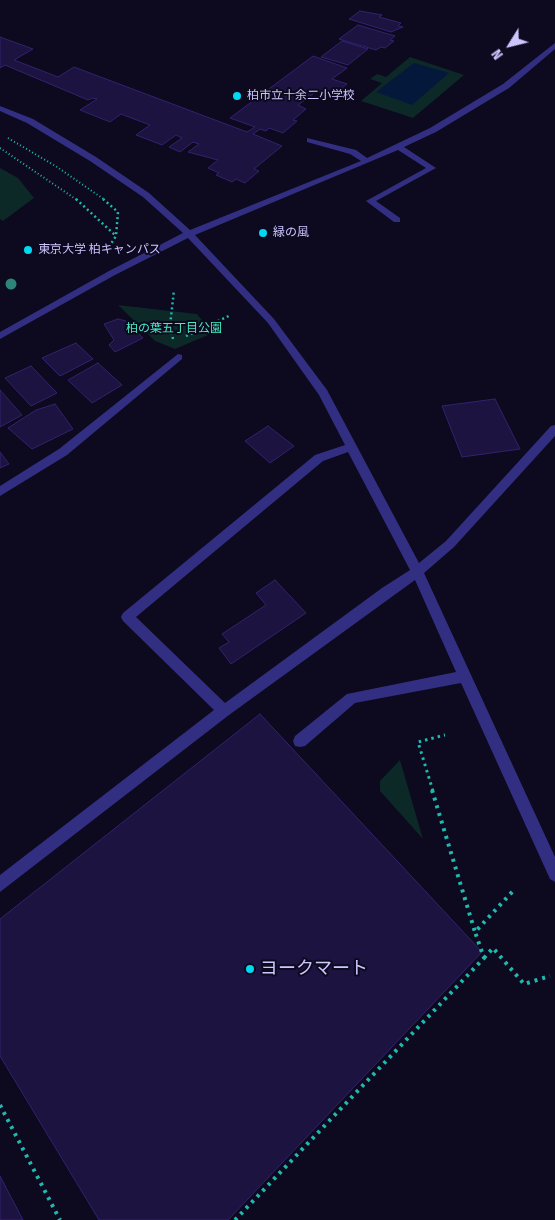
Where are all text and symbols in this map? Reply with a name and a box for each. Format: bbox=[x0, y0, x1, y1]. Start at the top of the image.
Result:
north arrow bbox=[485, 20, 535, 70]
text: N bbox=[488, 46, 507, 63]
place label: 柏市立十余二小学校 bbox=[247, 89, 355, 103]
marker: 柏市立十余二小学校 bbox=[231, 90, 243, 102]
place label: 緑の風 bbox=[273, 226, 309, 240]
marker: 緑の風 bbox=[257, 227, 269, 239]
place label: 東京大学 柏キャンパス bbox=[38, 243, 161, 257]
marker: 東京大学 柏キャンパス bbox=[22, 244, 34, 256]
park label: 柏の葉五丁目公園 bbox=[126, 322, 222, 336]
place label: ヨークマート bbox=[260, 958, 368, 980]
marker: ヨークマート bbox=[244, 963, 256, 975]

